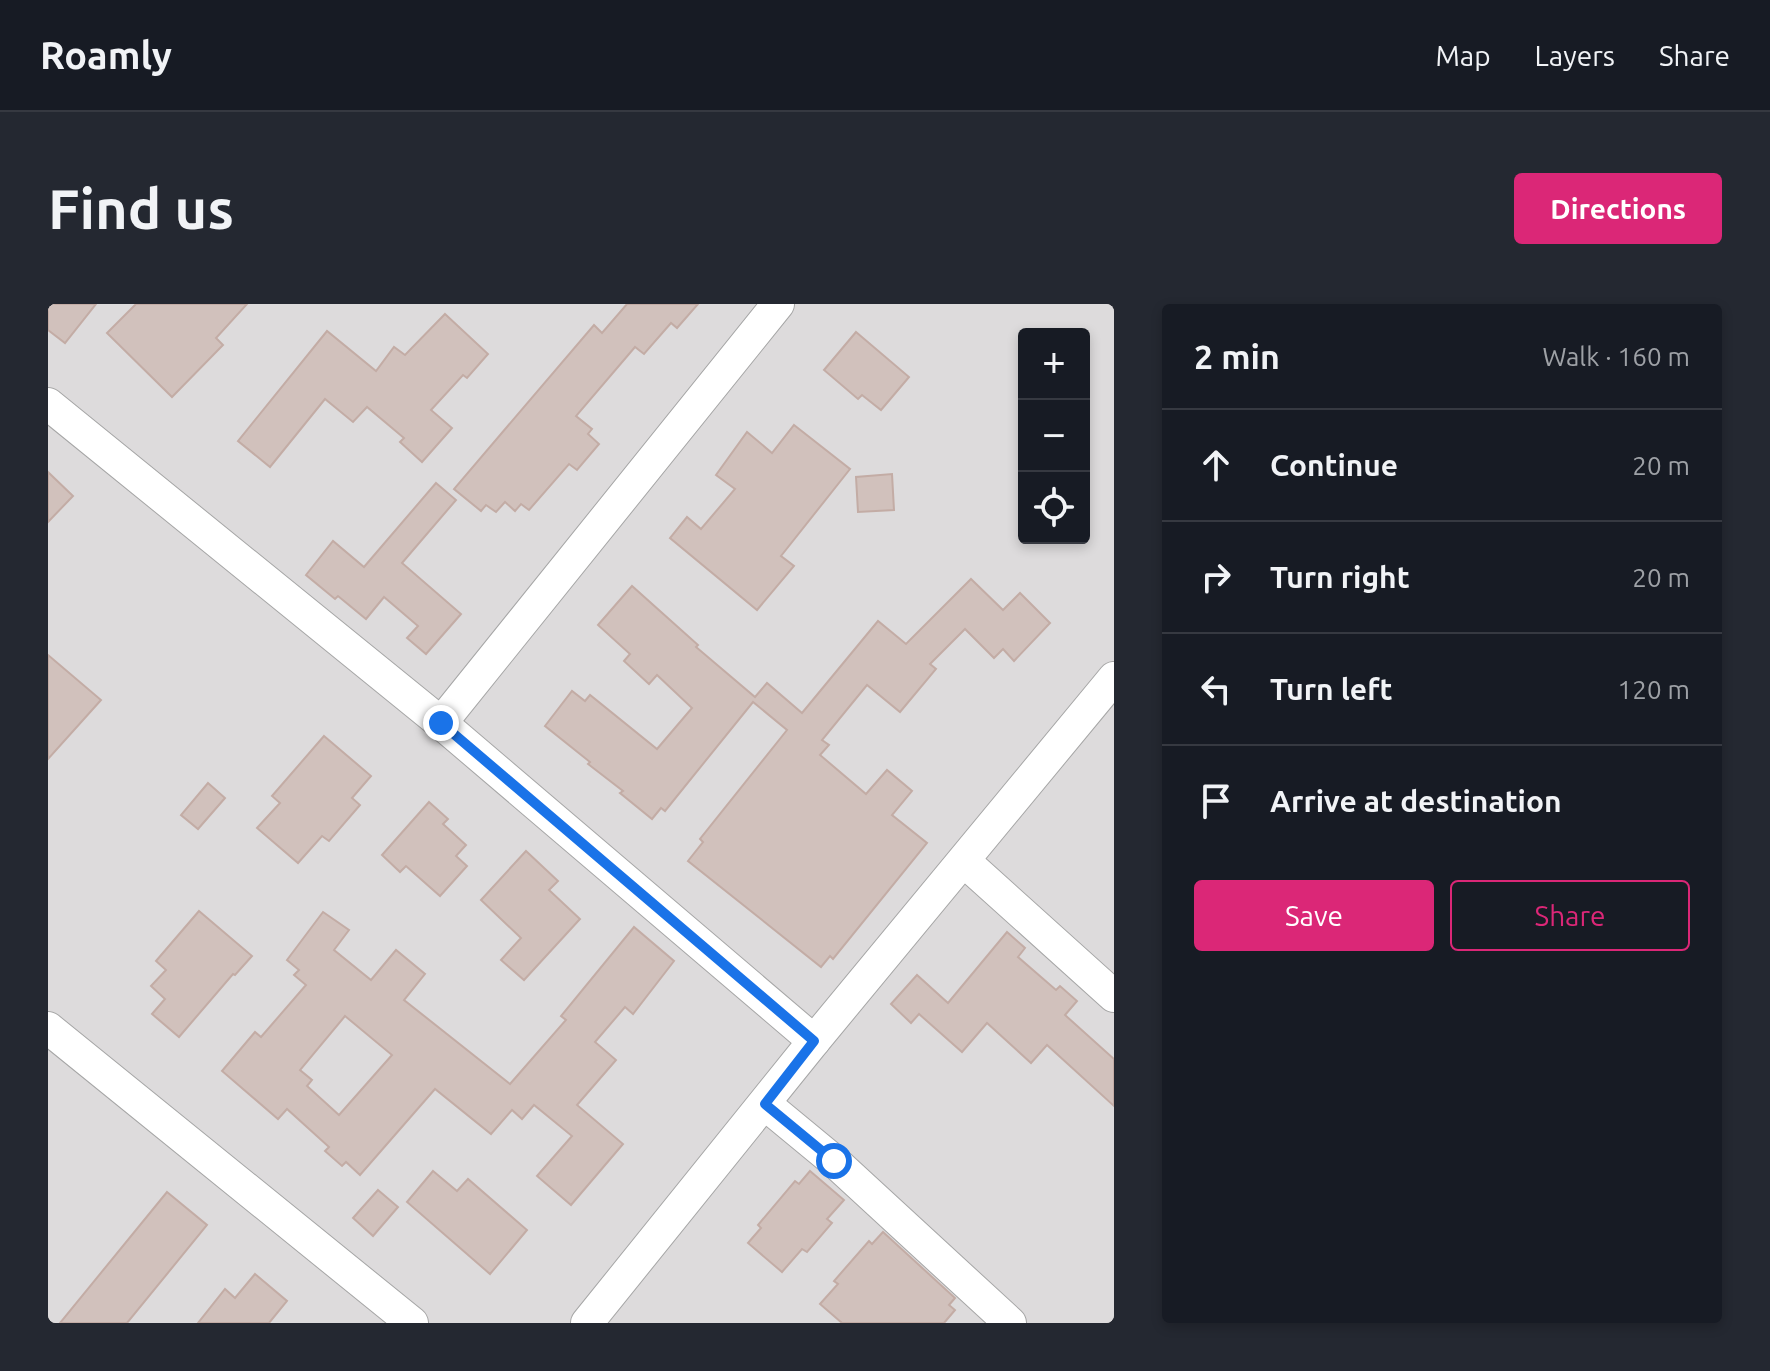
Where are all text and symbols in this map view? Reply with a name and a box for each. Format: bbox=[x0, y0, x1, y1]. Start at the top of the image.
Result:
text: Roamly bbox=[40, 34, 172, 76]
text: Map bbox=[1435, 40, 1491, 71]
text: Layers bbox=[1535, 40, 1615, 71]
text: Share bbox=[1659, 40, 1730, 71]
button: Directions bbox=[1514, 173, 1722, 244]
text: Find us bbox=[48, 177, 234, 240]
map controls bbox=[1018, 328, 1090, 544]
button: + bbox=[1018, 328, 1090, 400]
text: 2 min bbox=[1194, 337, 1280, 375]
text: Walk · 160 m bbox=[1542, 342, 1690, 371]
button: − bbox=[1018, 400, 1090, 472]
icon: ahead bbox=[1194, 443, 1238, 487]
text: Continue bbox=[1270, 448, 1398, 482]
text: 20 m bbox=[1632, 451, 1690, 480]
button: locate bbox=[1018, 472, 1090, 544]
icon: right bbox=[1194, 555, 1238, 599]
text: Turn right bbox=[1270, 560, 1410, 594]
text: 20 m bbox=[1632, 563, 1690, 592]
icon: left bbox=[1194, 667, 1238, 711]
text: Turn left bbox=[1270, 672, 1392, 706]
text: 120 m bbox=[1618, 675, 1690, 704]
route end bbox=[423, 705, 459, 741]
icon: arrive bbox=[1194, 779, 1238, 823]
text: Arrive at destination bbox=[1270, 784, 1562, 818]
button: Save bbox=[1194, 880, 1434, 951]
button: Share bbox=[1450, 880, 1690, 951]
route start bbox=[816, 1143, 852, 1179]

